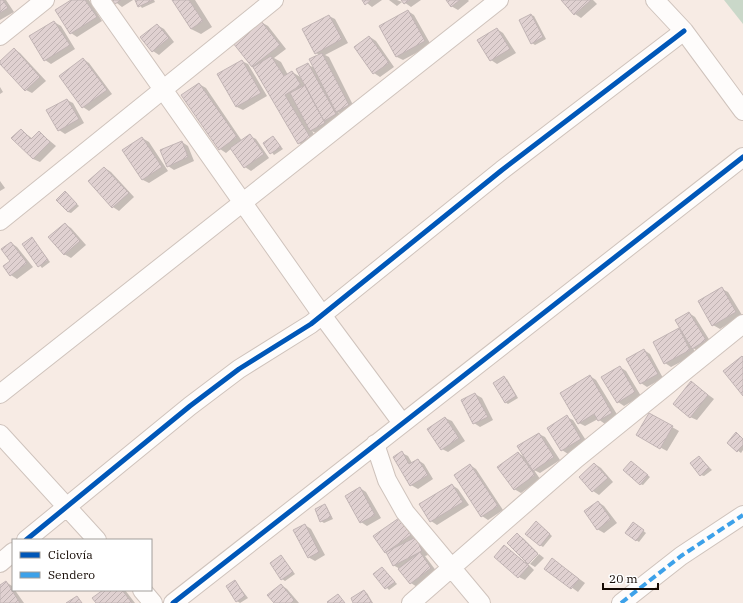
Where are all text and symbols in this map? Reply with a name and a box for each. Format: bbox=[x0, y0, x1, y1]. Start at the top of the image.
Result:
legend bbox=[12, 539, 152, 591]
text: Ciclovía bbox=[48, 547, 93, 562]
scale bar bbox=[603, 565, 658, 591]
text: Sendero bbox=[48, 567, 95, 582]
text: 20 m bbox=[609, 571, 638, 586]

